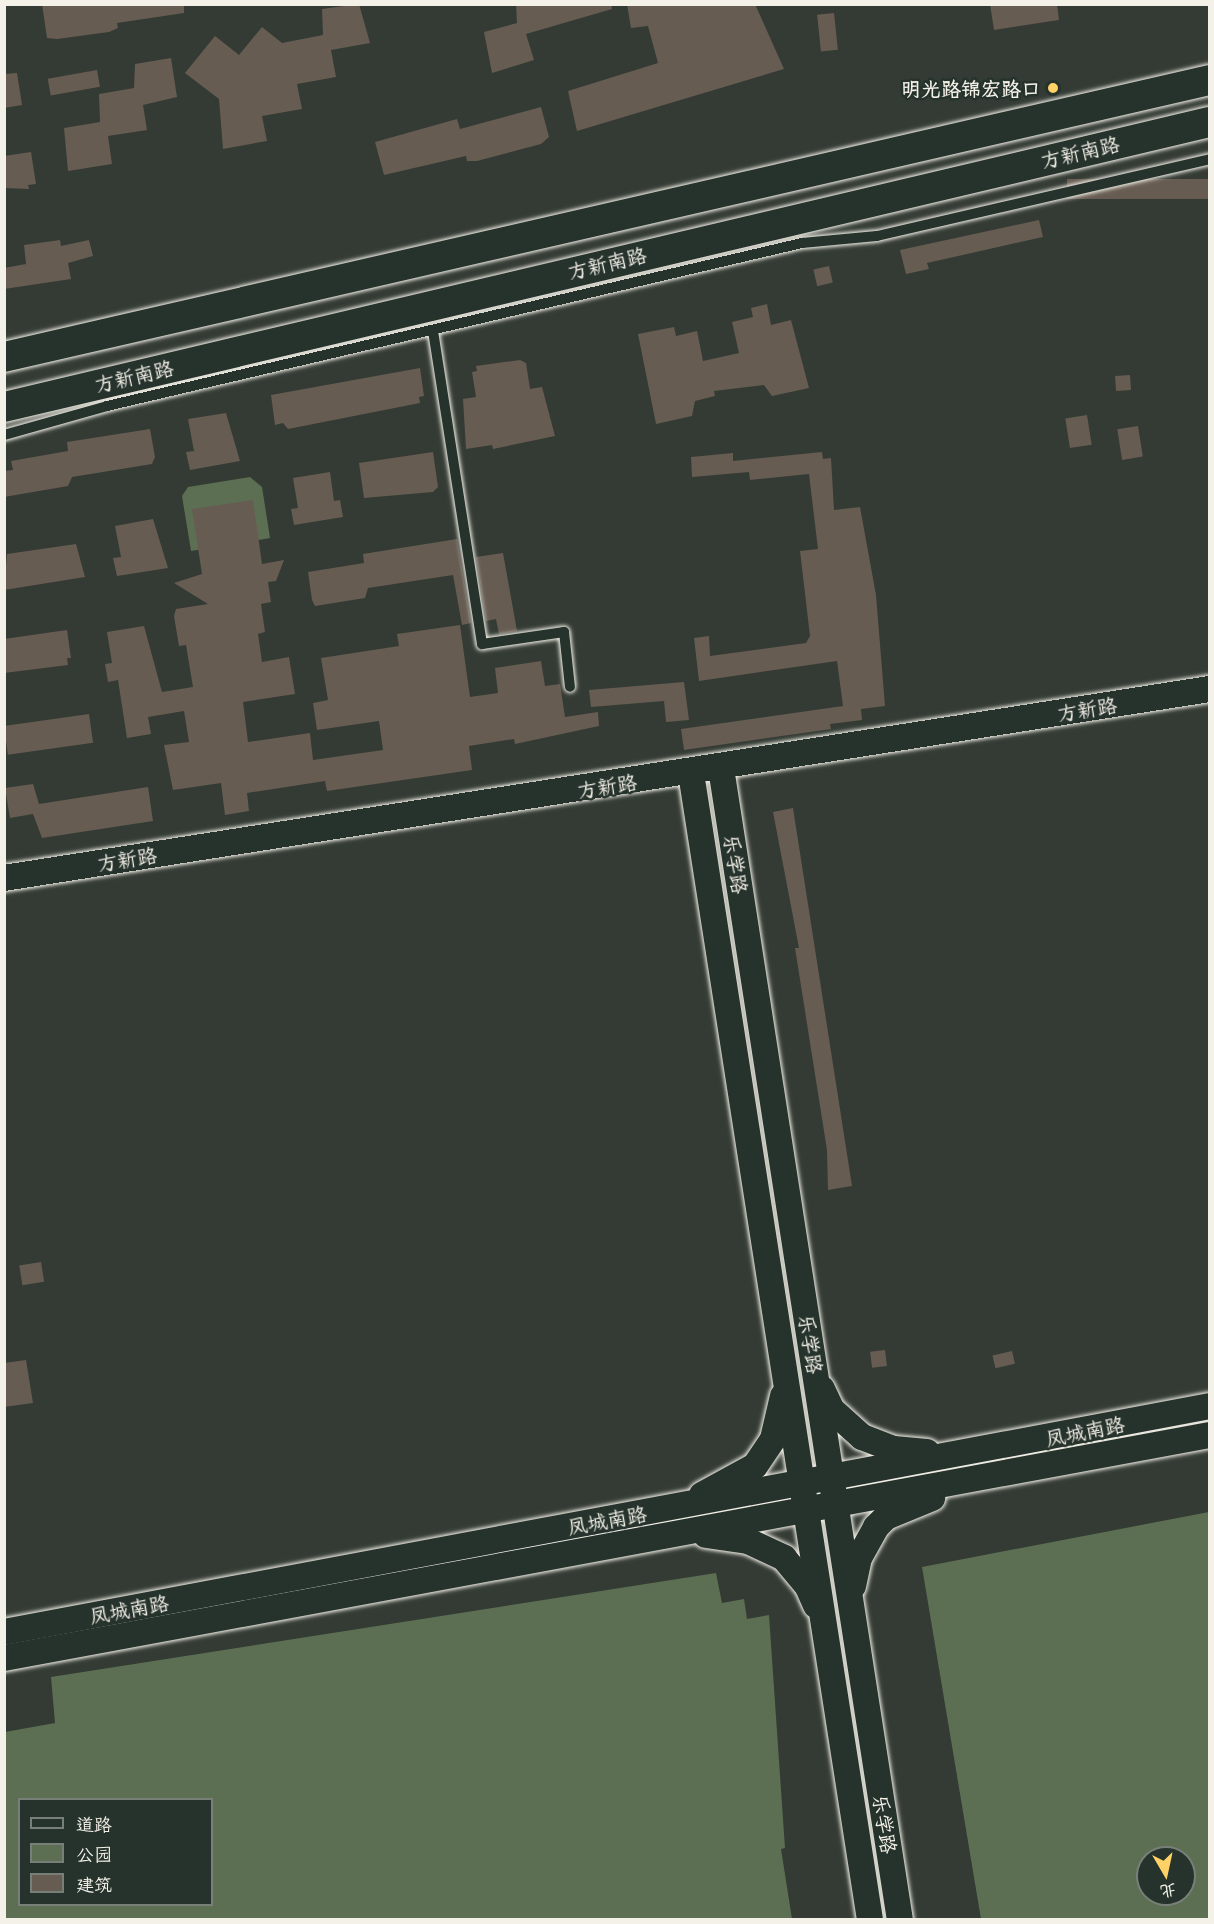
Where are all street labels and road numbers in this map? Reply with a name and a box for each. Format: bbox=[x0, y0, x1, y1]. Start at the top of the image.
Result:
street label: 方新南路 bbox=[1038, 131, 1122, 173]
street label: 方新南路 bbox=[565, 242, 649, 284]
street label: 方新南路 bbox=[92, 355, 176, 397]
street label: 方新路 bbox=[1055, 692, 1119, 726]
street label: 方新路 bbox=[575, 769, 639, 803]
street label: 乐学路 bbox=[719, 832, 753, 896]
street label: 方新路 bbox=[95, 842, 159, 876]
street label: 乐学路 bbox=[794, 1312, 828, 1376]
street label: 凤城南路 bbox=[1043, 1412, 1127, 1450]
street label: 凤城南路 bbox=[566, 1501, 648, 1539]
street label: 凤城南路 bbox=[88, 1590, 170, 1628]
street label: 乐学路 bbox=[868, 1792, 902, 1856]

